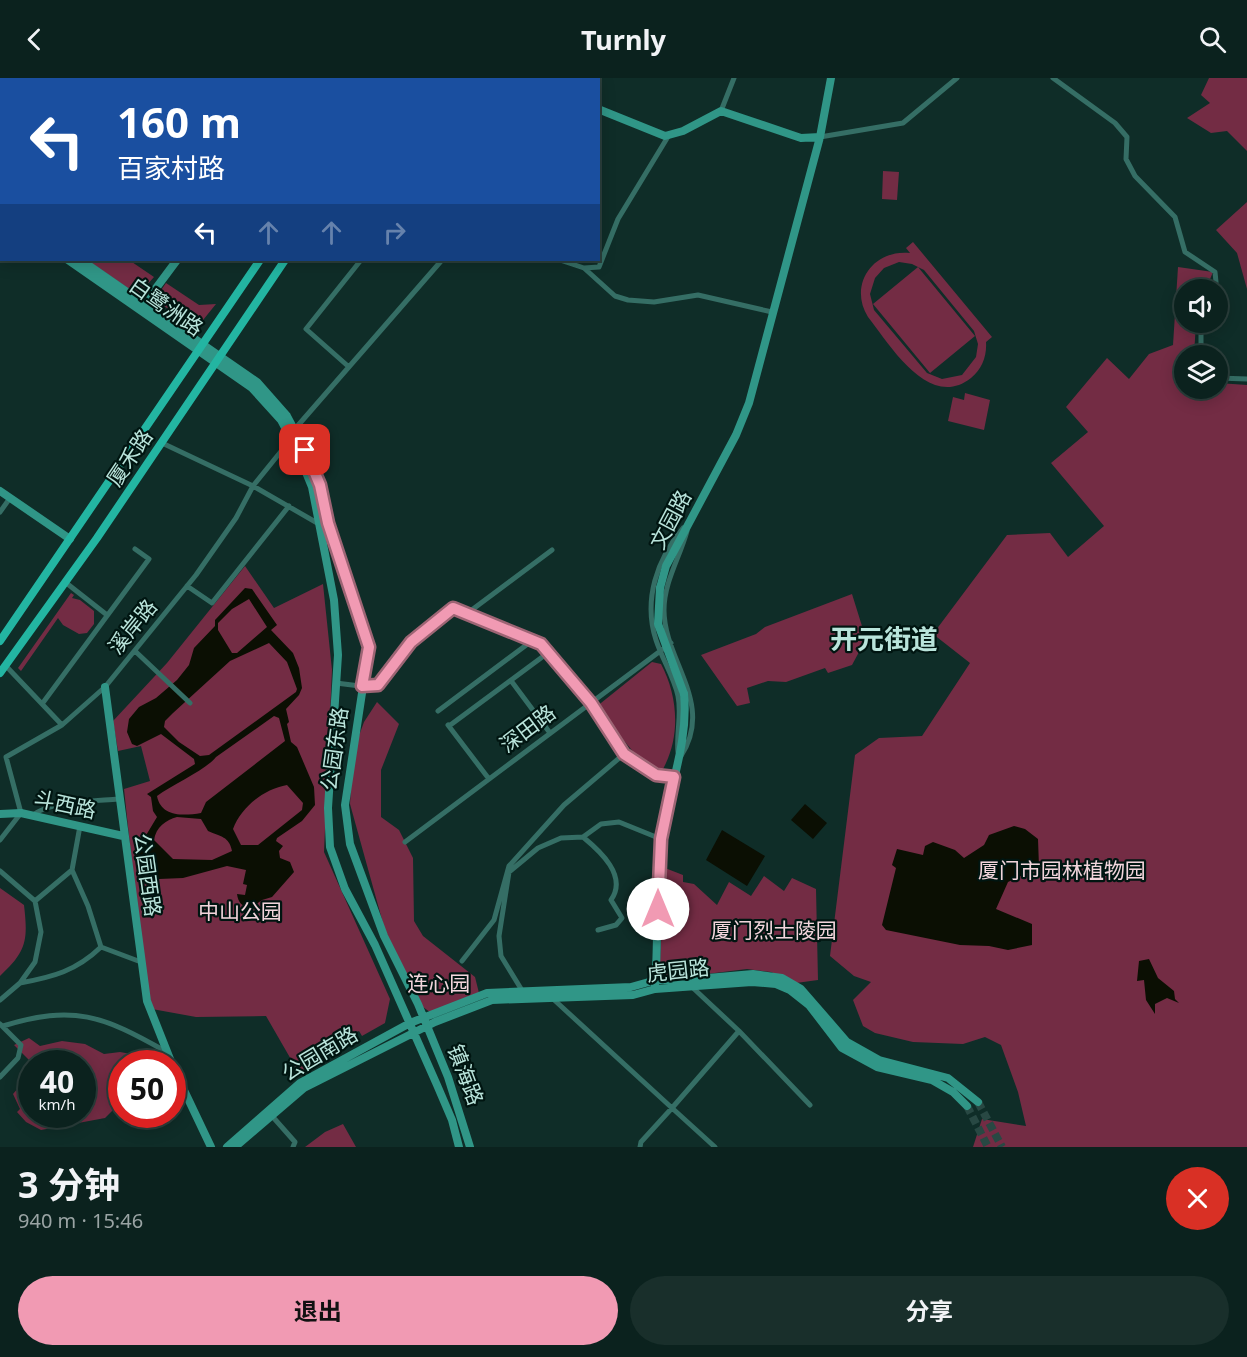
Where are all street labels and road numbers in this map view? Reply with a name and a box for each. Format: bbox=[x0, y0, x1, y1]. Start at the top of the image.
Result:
street label: 白鹭洲路 bbox=[124, 271, 209, 342]
street label: 厦禾路 bbox=[100, 423, 158, 491]
street label: 文园路 bbox=[643, 485, 697, 554]
street label: 溪岸路 bbox=[102, 593, 163, 660]
street label: 深田路 bbox=[494, 698, 561, 758]
street label: 公园东路 bbox=[314, 705, 354, 792]
street label: 斗西路 bbox=[31, 784, 99, 824]
street label: 公园西路 bbox=[128, 831, 168, 918]
street label: 虎园路 bbox=[645, 953, 711, 987]
street label: 公园南路 bbox=[276, 1020, 363, 1087]
street label: 镇海路 bbox=[442, 1040, 490, 1109]

